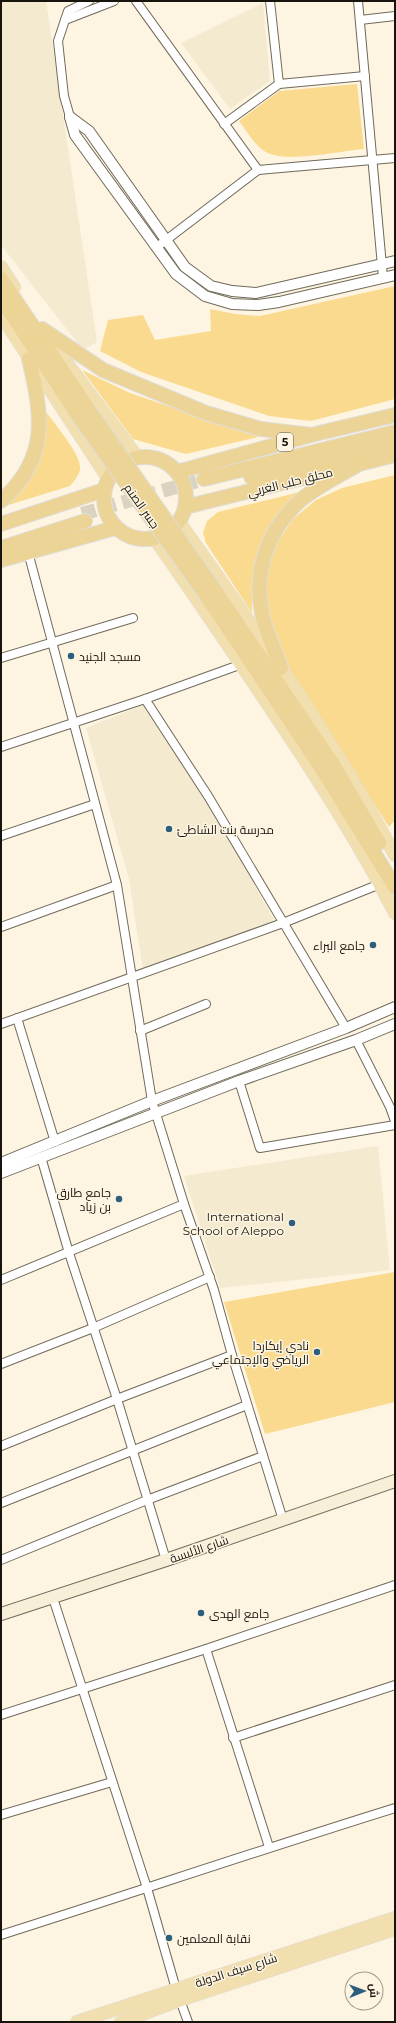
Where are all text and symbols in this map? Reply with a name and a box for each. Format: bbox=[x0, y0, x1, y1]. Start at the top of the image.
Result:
road number: 5 bbox=[277, 433, 293, 451]
street label: محلق حلب الغربي bbox=[246, 464, 335, 503]
street label: جسر الصنم bbox=[120, 481, 163, 532]
place label: مسجد الجنيد bbox=[79, 649, 141, 664]
marker: مسجد الجنيد bbox=[66, 651, 76, 661]
place label: مدرسة بنت الشاطئ bbox=[177, 822, 274, 837]
marker: مدرسة بنت الشاطئ bbox=[164, 824, 174, 834]
place label: جامع البراء bbox=[313, 938, 365, 954]
marker: جامع البراء bbox=[368, 940, 378, 950]
place label: جامع طارق بن زياد bbox=[56, 1185, 111, 1214]
marker: جامع طارق بن زياد bbox=[114, 1194, 124, 1204]
place label: International School of Aleppo bbox=[183, 1209, 284, 1238]
marker: International School of Aleppo bbox=[287, 1218, 297, 1228]
place label: نادي إيكاردا الرياضي والإجتماعي bbox=[212, 1338, 309, 1370]
marker: نادي إيكاردا الرياضي والإجتماعي bbox=[312, 1347, 322, 1357]
street label: شارع الألبسة bbox=[168, 1532, 231, 1567]
place label: جامع الهدى bbox=[209, 1606, 269, 1622]
marker: جامع الهدى bbox=[196, 1608, 206, 1618]
place label: نقابة المعلمين bbox=[177, 1931, 251, 1946]
marker: نقابة المعلمين bbox=[164, 1933, 174, 1943]
street label: شارع سيف الدولة bbox=[193, 1950, 279, 1991]
north arrow bbox=[344, 1971, 384, 2011]
text: ش bbox=[367, 1984, 381, 1998]

